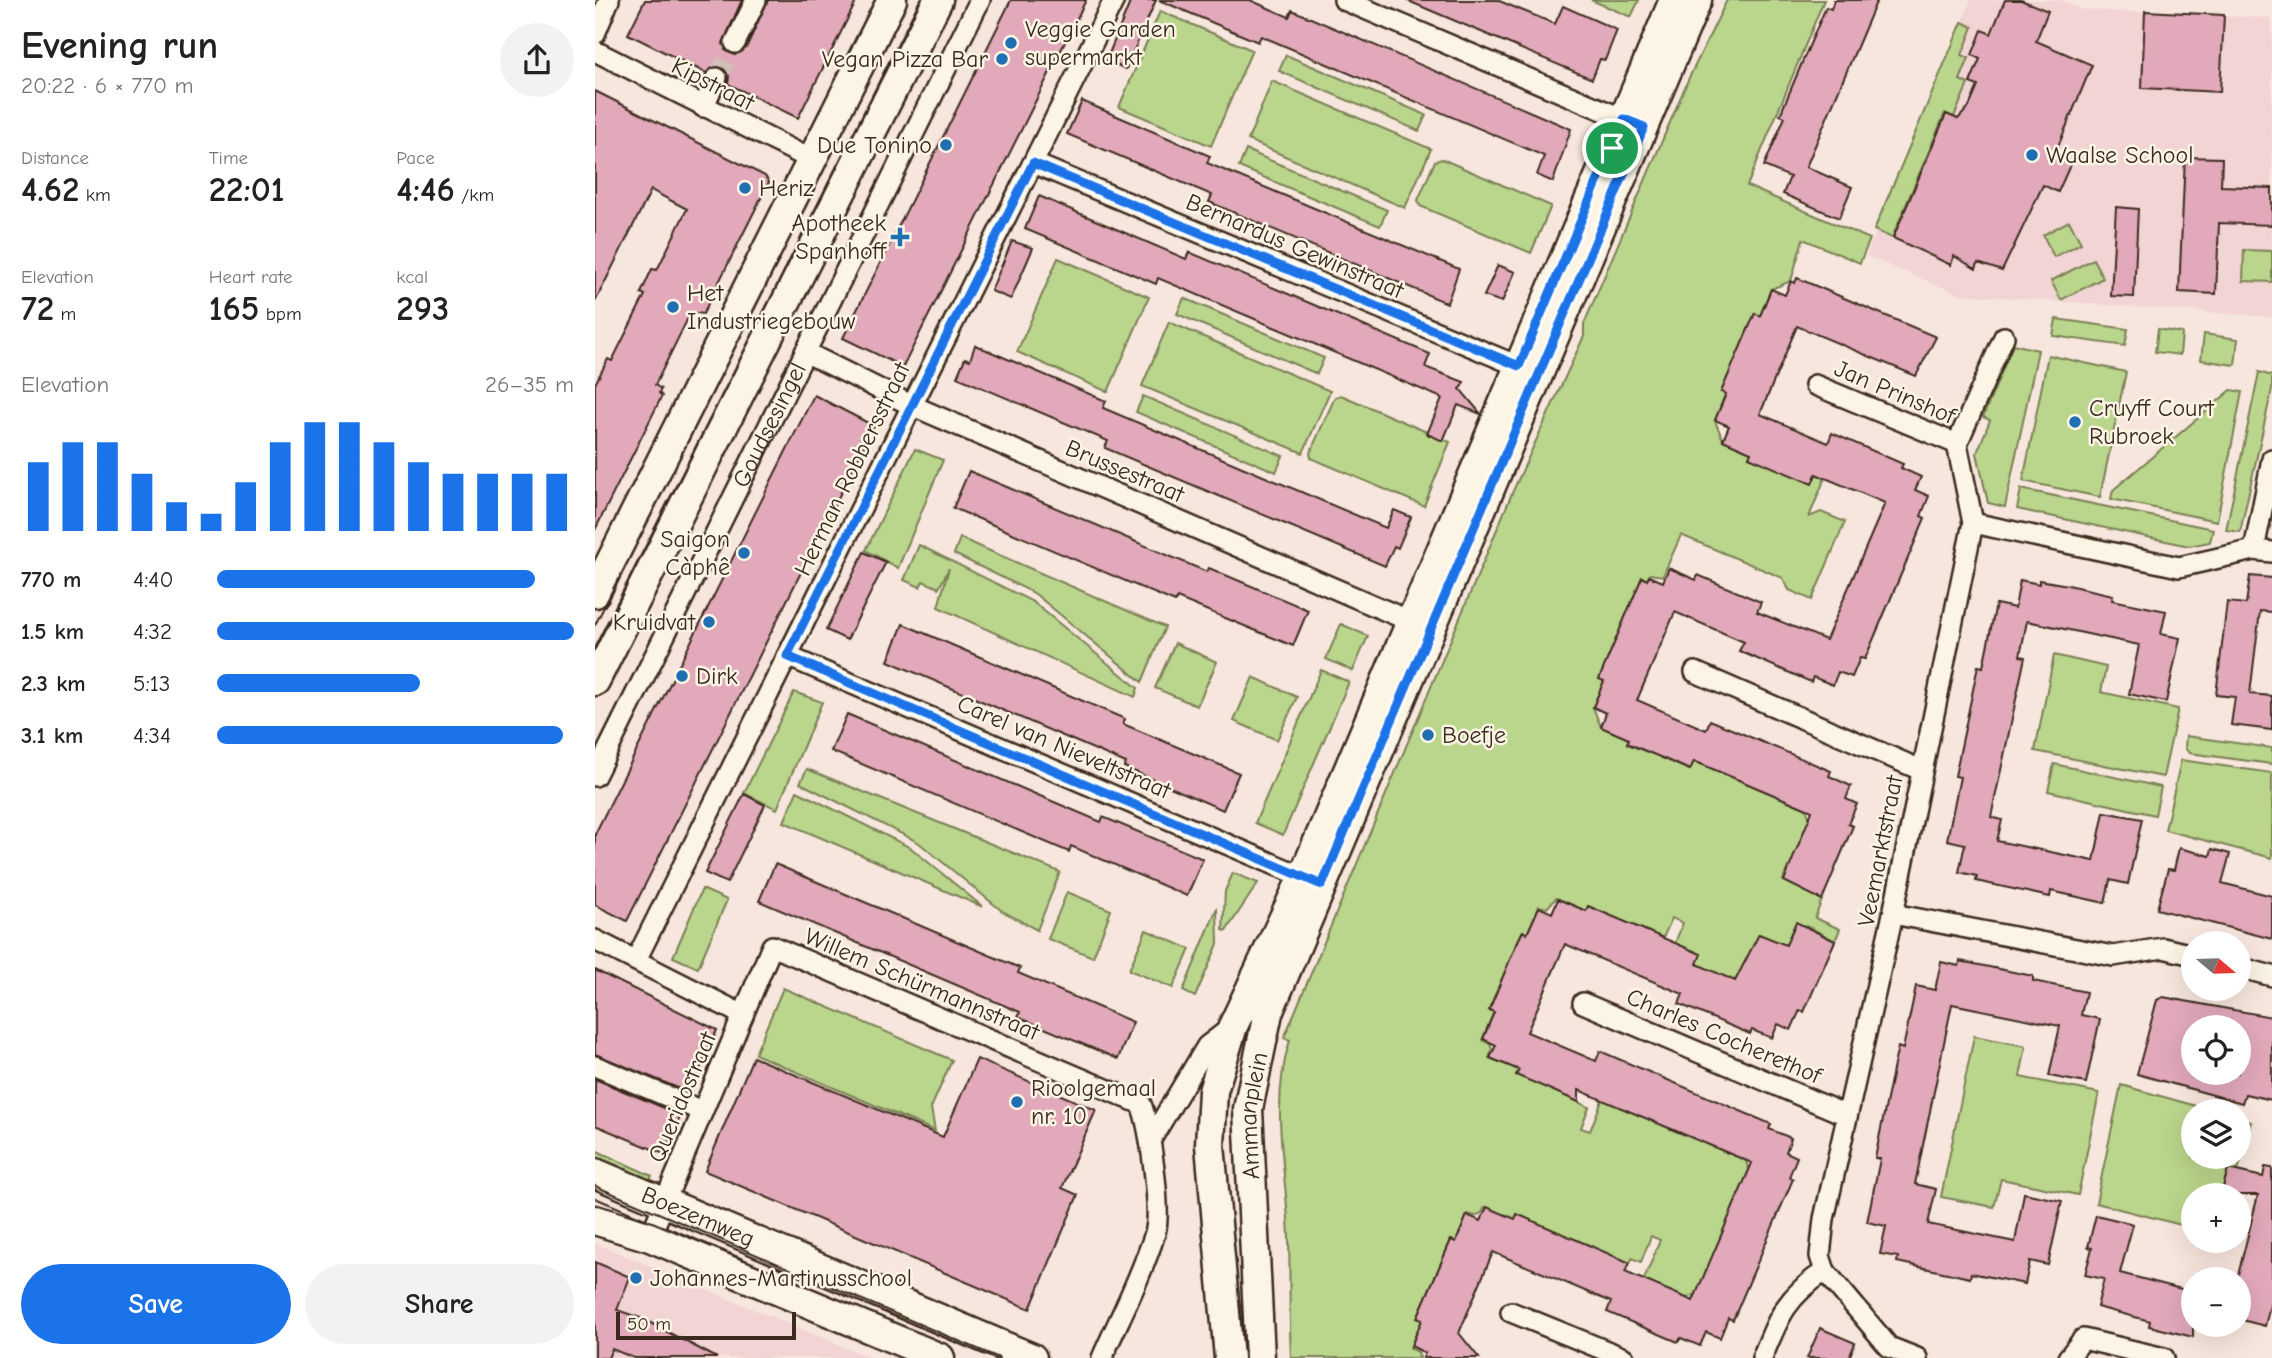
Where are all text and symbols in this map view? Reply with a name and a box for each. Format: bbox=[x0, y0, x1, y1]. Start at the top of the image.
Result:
place label: Veggie Garden supermarkt bbox=[1025, 15, 1176, 71]
button: share bbox=[500, 23, 574, 97]
text: Evening run bbox=[21, 24, 218, 68]
marker: Veggie Garden supermarkt bbox=[1003, 35, 1019, 51]
place label: Vegan Pizza Bar bbox=[822, 45, 988, 73]
street label: Kipstraat bbox=[667, 51, 760, 117]
marker: Vegan Pizza Bar bbox=[994, 51, 1010, 67]
text: 20:22 · 6 × 770 m bbox=[21, 72, 194, 99]
pin bbox=[1582, 118, 1642, 178]
icon: arrive bbox=[1593, 129, 1631, 167]
place label: Due Tonino bbox=[817, 131, 932, 159]
marker: Due Tonino bbox=[938, 137, 954, 153]
place label: Waalse School bbox=[2046, 141, 2193, 169]
text: Distance bbox=[21, 147, 89, 169]
text: Time bbox=[209, 147, 248, 169]
text: Pace bbox=[396, 147, 435, 169]
marker: Waalse School bbox=[2024, 147, 2040, 163]
text: 4.62 bbox=[21, 169, 80, 210]
text: 22:01 bbox=[209, 169, 285, 210]
text: 4:46 bbox=[396, 169, 455, 210]
place label: Heriz bbox=[759, 174, 814, 202]
marker: Heriz bbox=[737, 180, 753, 196]
text: km bbox=[80, 184, 111, 206]
text: /km bbox=[455, 184, 494, 206]
street label: Bernardus Gewinstraat bbox=[1182, 187, 1409, 305]
place label: Apotheek Spanhoff bbox=[791, 209, 887, 265]
marker: Apotheek Spanhoff bbox=[892, 229, 908, 245]
text: Elevation bbox=[21, 266, 94, 288]
text: Heart rate bbox=[209, 266, 292, 288]
text: kcal bbox=[396, 266, 428, 288]
place label: Het Industriegebouw bbox=[687, 279, 856, 335]
text: 72 bbox=[21, 288, 54, 329]
text: 165 bbox=[209, 288, 259, 329]
text: 293 bbox=[396, 288, 449, 329]
marker: Het Industriegebouw bbox=[665, 299, 681, 315]
text: m bbox=[54, 303, 76, 325]
text: bpm bbox=[259, 303, 302, 325]
street label: Jan Prinshof bbox=[1830, 354, 1961, 430]
street label: Herman Robbersstraat bbox=[788, 357, 916, 580]
street label: Goudsesingel bbox=[727, 358, 812, 492]
text: Elevation bbox=[21, 371, 109, 398]
text: 26–35 m bbox=[485, 371, 574, 398]
place label: Cruyff Court Rubroek bbox=[2089, 394, 2215, 450]
marker: Cruyff Court Rubroek bbox=[2067, 414, 2083, 430]
street label: Brussestraat bbox=[1061, 433, 1190, 509]
place label: Saigon Càphê bbox=[660, 525, 730, 581]
marker: Saigon Càphê bbox=[736, 545, 752, 561]
text: 770 m bbox=[21, 566, 81, 593]
text: 4:40 bbox=[133, 566, 173, 593]
place label: Kruidvat bbox=[613, 608, 696, 636]
marker: Kruidvat bbox=[701, 614, 717, 630]
text: 1.5 km bbox=[21, 618, 84, 645]
text: 4:32 bbox=[133, 618, 172, 645]
place label: Dirk bbox=[696, 662, 738, 690]
marker: Dirk bbox=[674, 668, 690, 684]
text: 2.3 km bbox=[21, 670, 86, 697]
text: 5:13 bbox=[133, 670, 170, 697]
street label: Carel van Nieveltstraat bbox=[953, 689, 1176, 805]
place label: Boefje bbox=[1442, 721, 1506, 749]
text: 3.1 km bbox=[21, 722, 83, 749]
text: 4:34 bbox=[133, 722, 171, 749]
marker: Boefje bbox=[1420, 727, 1436, 743]
street label: Veemarktstraat bbox=[1852, 772, 1909, 929]
street label: Willem Schürmannstraat bbox=[800, 922, 1045, 1047]
north arrow bbox=[2181, 931, 2251, 1001]
map controls bbox=[2181, 931, 2251, 1337]
street label: Charles Cocherethof bbox=[1622, 982, 1827, 1090]
button: locate bbox=[2181, 1015, 2251, 1085]
street label: Queridostraat bbox=[642, 1026, 722, 1166]
street label: Ammanplein bbox=[1233, 1050, 1273, 1180]
place label: Rioolgemaal nr. 10 bbox=[1031, 1074, 1156, 1130]
marker: Rioolgemaal nr. 10 bbox=[1009, 1094, 1025, 1110]
button: layers bbox=[2181, 1099, 2251, 1169]
street label: Boezemweg bbox=[637, 1180, 759, 1253]
button: + bbox=[2181, 1183, 2251, 1253]
button: Save bbox=[21, 1264, 291, 1344]
button: Share bbox=[305, 1264, 574, 1344]
place label: Johannes-Martinusschool bbox=[650, 1264, 912, 1292]
button: − bbox=[2181, 1267, 2251, 1337]
marker: Johannes-Martinusschool bbox=[628, 1270, 644, 1286]
scale bar bbox=[616, 1309, 796, 1341]
text: 50 m bbox=[627, 1313, 671, 1335]

